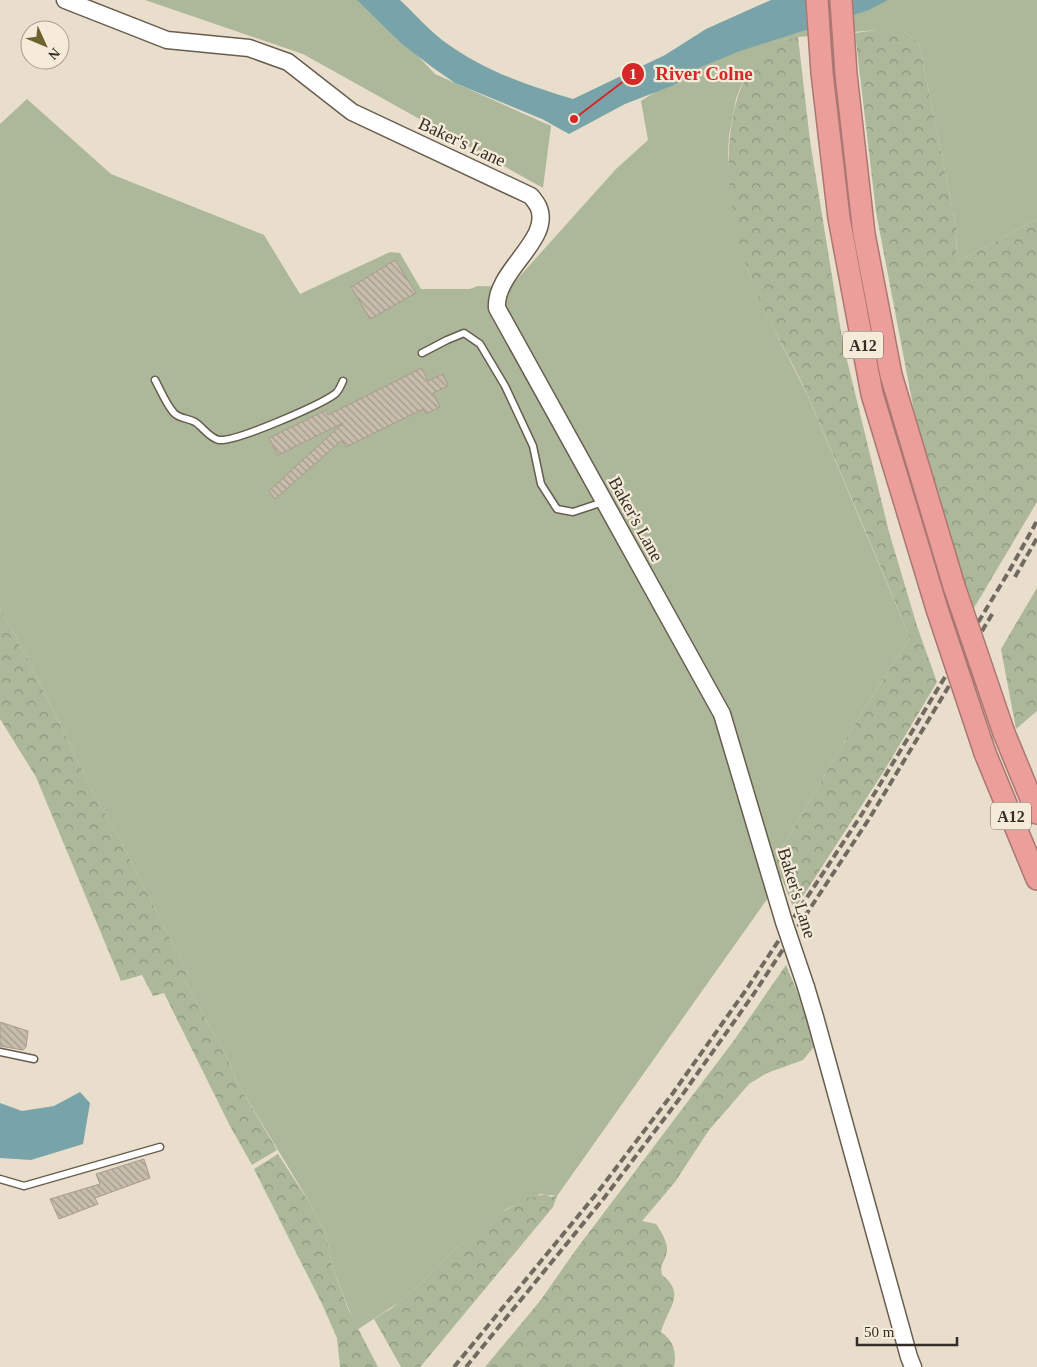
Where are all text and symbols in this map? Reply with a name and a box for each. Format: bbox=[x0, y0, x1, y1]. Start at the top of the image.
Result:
north arrow bbox=[20, 20, 70, 70]
text: N bbox=[45, 45, 63, 63]
callout: River Colne bbox=[620, 57, 763, 91]
text: River Colne bbox=[655, 63, 753, 84]
text: 1 bbox=[629, 66, 637, 82]
street label: Baker's Lane bbox=[415, 113, 509, 171]
road number: A12 bbox=[843, 332, 883, 358]
street label: Baker's Lane bbox=[605, 473, 667, 565]
road number: A12 bbox=[991, 802, 1031, 829]
street label: Baker's Lane bbox=[774, 845, 820, 941]
scale bar bbox=[857, 1314, 957, 1346]
text: 50 m bbox=[864, 1324, 895, 1340]

